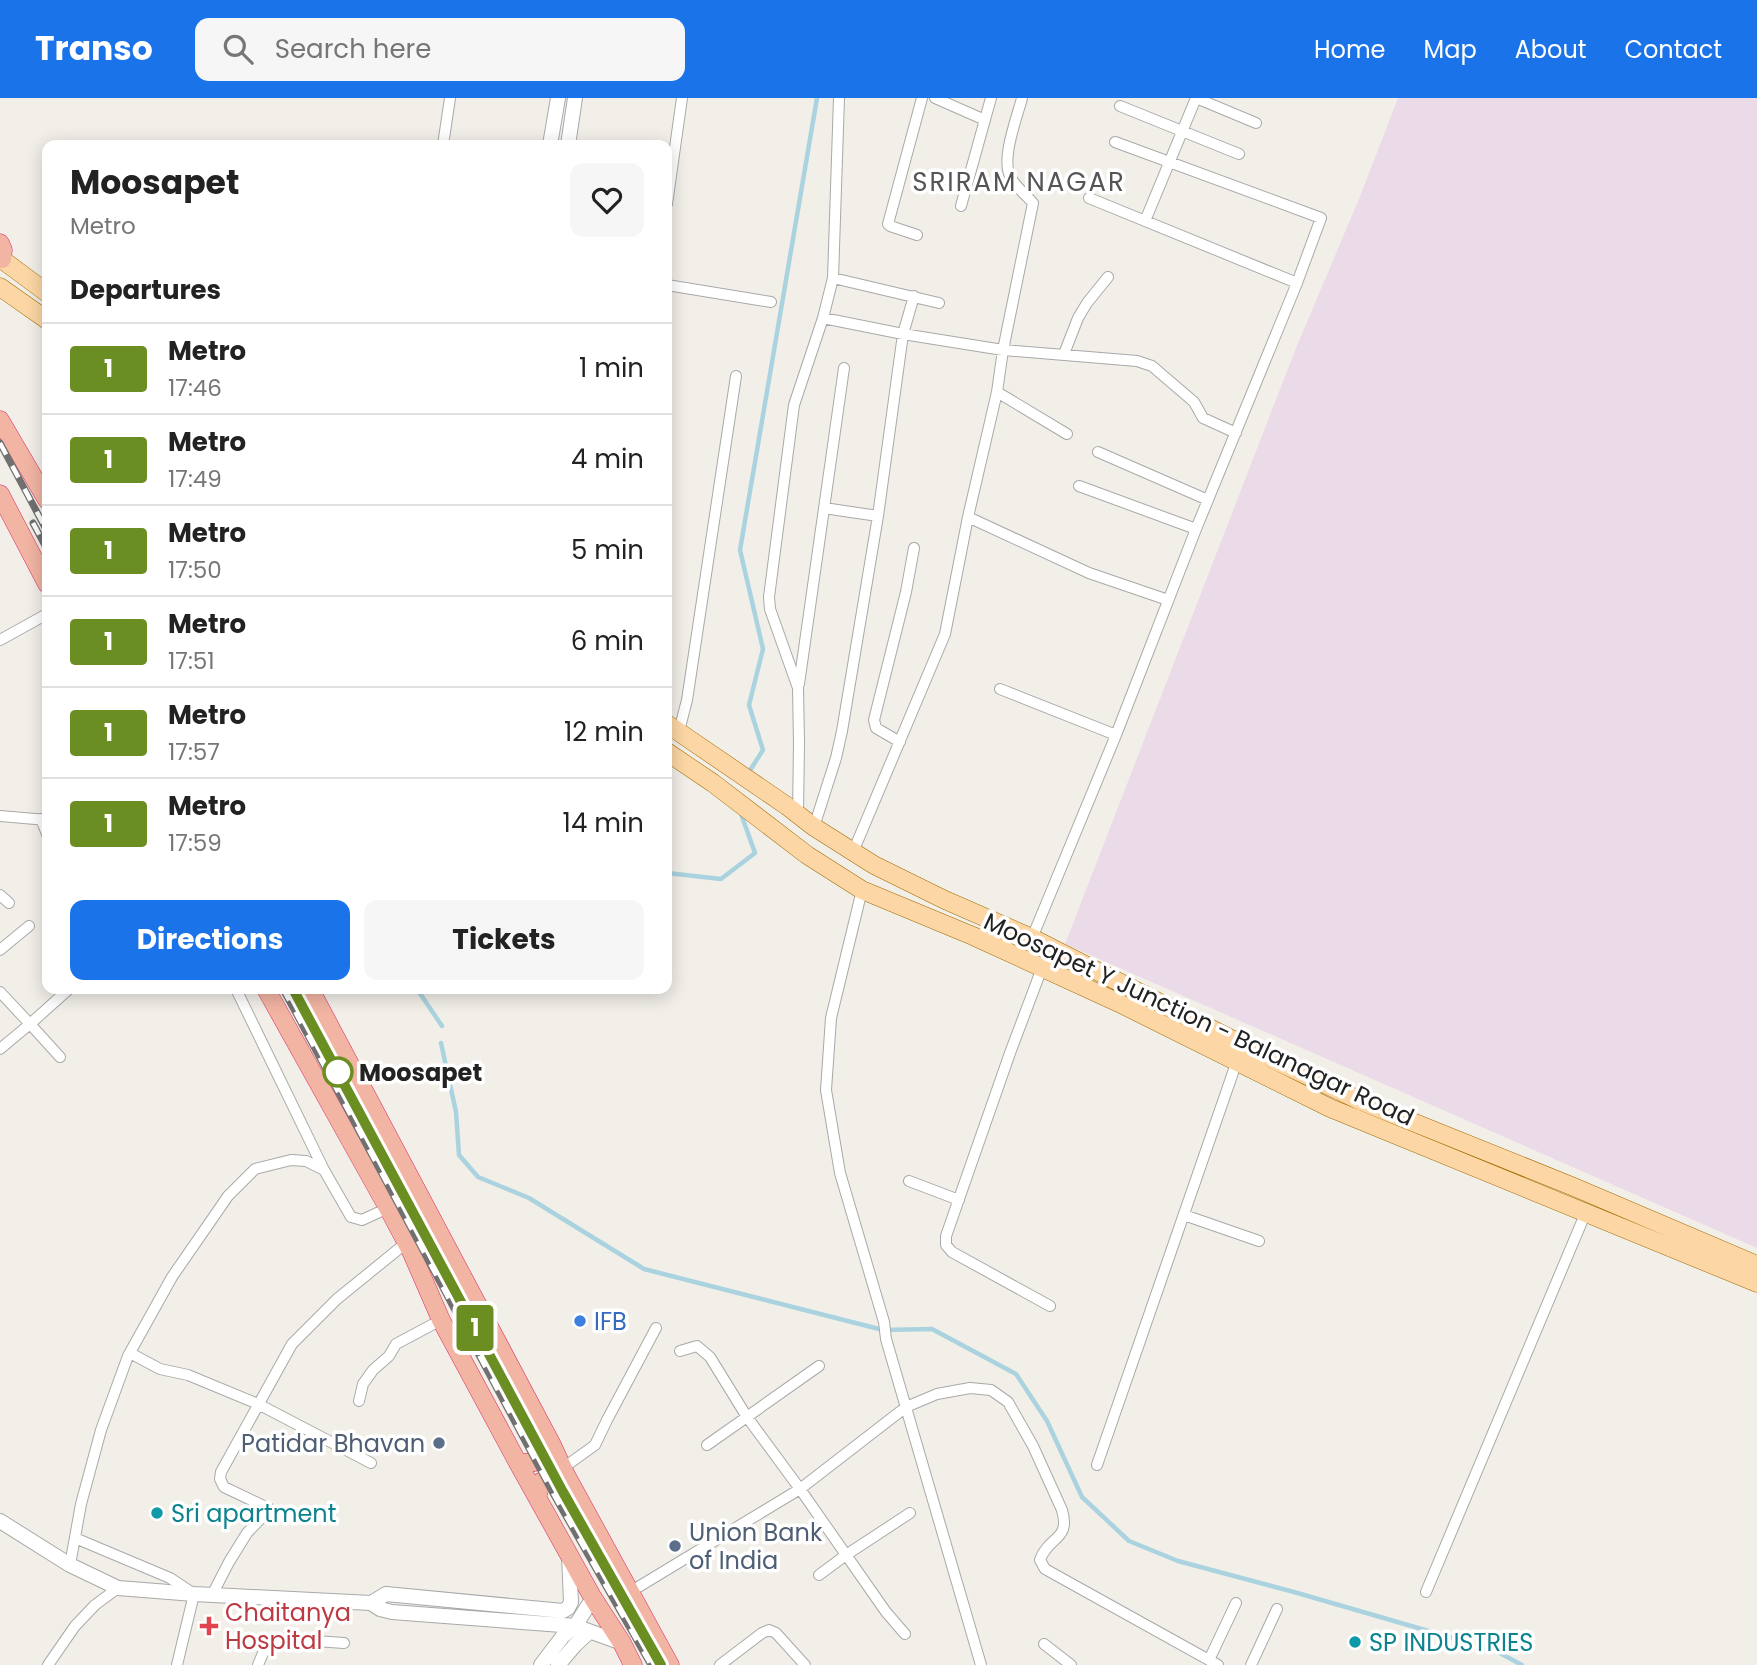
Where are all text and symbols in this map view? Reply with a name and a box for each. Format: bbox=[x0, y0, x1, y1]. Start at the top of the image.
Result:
search box bbox=[195, 18, 685, 81]
text: Transo bbox=[35, 25, 153, 72]
icon: search bbox=[219, 30, 257, 68]
text: Search here bbox=[275, 31, 431, 67]
text: Home bbox=[1314, 33, 1386, 66]
text: Map bbox=[1424, 33, 1477, 66]
text: About bbox=[1515, 33, 1586, 66]
text: Contact bbox=[1624, 33, 1722, 66]
text: Moosapet bbox=[70, 159, 239, 206]
button: heart bbox=[570, 163, 644, 237]
district label: SRIRAM NAGAR bbox=[912, 164, 1126, 200]
text: Metro bbox=[70, 210, 136, 242]
text: Departures bbox=[70, 272, 221, 308]
text: Metro bbox=[168, 333, 246, 369]
text: 1 min bbox=[579, 350, 644, 386]
text: 1 bbox=[104, 352, 113, 385]
text: 17:46 bbox=[168, 372, 222, 404]
text: Metro bbox=[168, 424, 246, 460]
text: 4 min bbox=[571, 441, 644, 477]
text: 1 bbox=[104, 443, 113, 476]
text: 17:49 bbox=[168, 463, 222, 495]
text: Metro bbox=[168, 515, 246, 551]
text: 5 min bbox=[571, 532, 644, 568]
text: 1 bbox=[104, 534, 113, 567]
text: 17:50 bbox=[168, 554, 222, 586]
text: Metro bbox=[168, 606, 246, 642]
text: 6 min bbox=[571, 623, 644, 659]
text: 1 bbox=[104, 625, 113, 658]
text: 17:51 bbox=[168, 645, 215, 677]
text: Metro bbox=[168, 697, 246, 733]
text: 12 min bbox=[564, 714, 644, 750]
text: 1 bbox=[104, 716, 113, 749]
text: 17:57 bbox=[168, 736, 220, 768]
text: Metro bbox=[168, 788, 246, 824]
text: 14 min bbox=[563, 805, 644, 841]
text: 1 bbox=[104, 807, 113, 840]
text: 17:59 bbox=[168, 827, 222, 859]
button: Directions bbox=[70, 900, 350, 980]
button: Tickets bbox=[364, 900, 644, 980]
street label: Moosapet Y Junction - Balanagar Road bbox=[979, 905, 1419, 1133]
place label: Moosapet bbox=[359, 1056, 482, 1089]
marker: Moosapet bbox=[323, 1057, 353, 1087]
line badge: 1 bbox=[452, 1305, 498, 1351]
place label: IFB bbox=[594, 1305, 627, 1338]
text: 1 bbox=[470, 1311, 480, 1344]
marker: IFB bbox=[572, 1313, 588, 1329]
place label: Patidar Bhavan bbox=[241, 1427, 425, 1460]
marker: Patidar Bhavan bbox=[431, 1435, 447, 1451]
place label: Sri apartment bbox=[171, 1497, 336, 1530]
marker: Sri apartment bbox=[149, 1505, 165, 1521]
place label: Union Bank of India bbox=[689, 1516, 823, 1577]
marker: Union Bank of India bbox=[667, 1538, 683, 1554]
place label: Chaitanya Hospital bbox=[225, 1596, 351, 1657]
marker: Chaitanya Hospital bbox=[199, 1616, 219, 1636]
place label: SP INDUSTRIES bbox=[1369, 1626, 1533, 1659]
marker: SP INDUSTRIES bbox=[1347, 1634, 1363, 1650]

